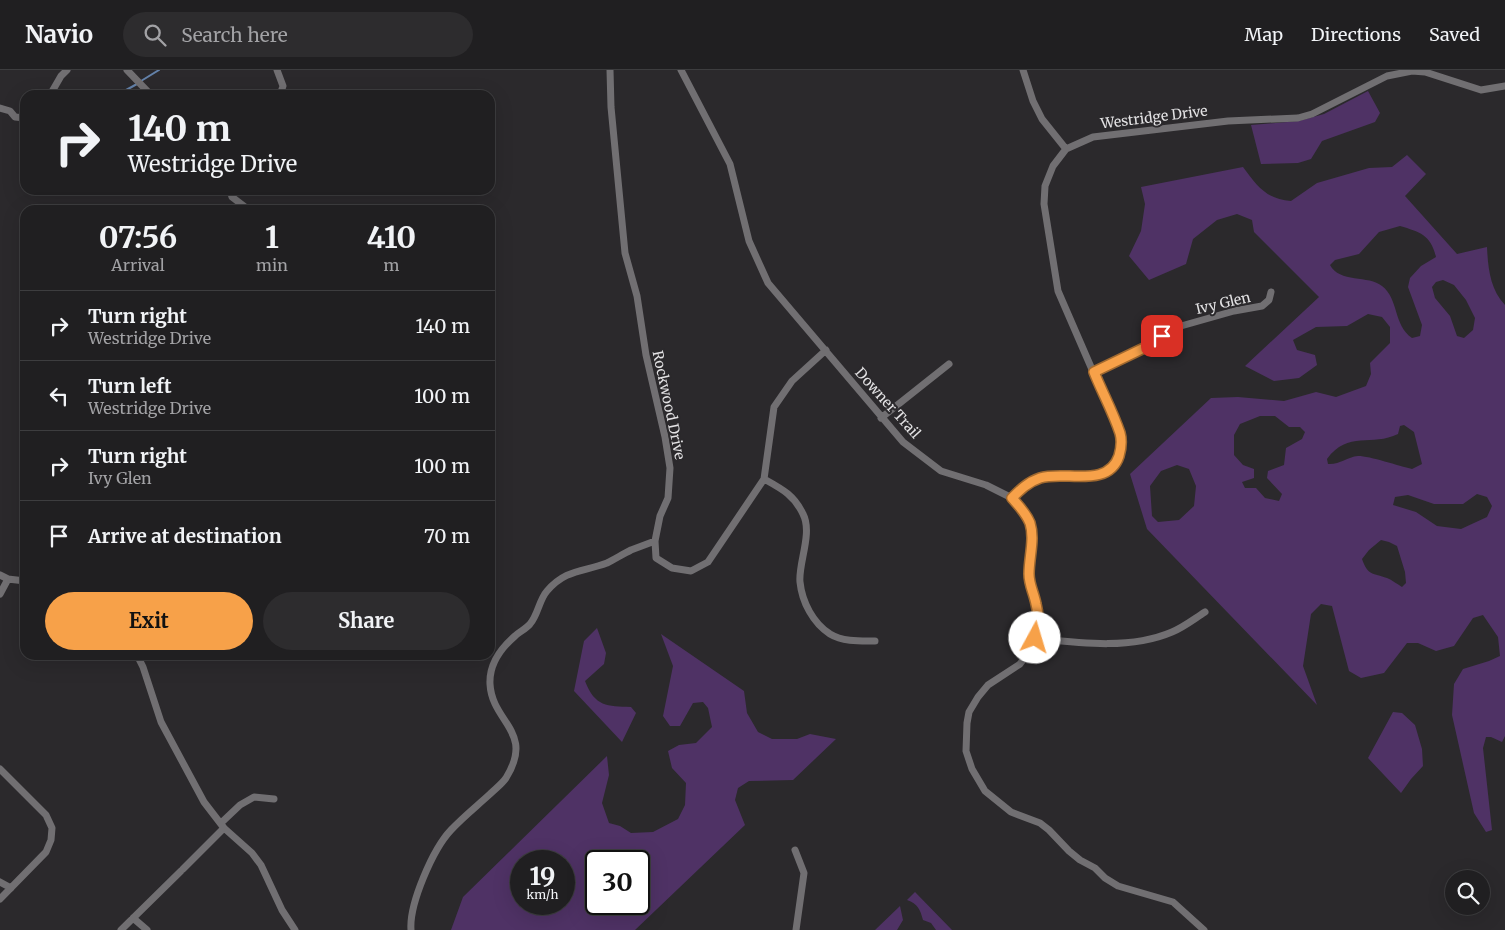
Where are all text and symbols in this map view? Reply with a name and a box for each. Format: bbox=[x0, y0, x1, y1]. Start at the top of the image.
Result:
search box bbox=[123, 12, 473, 57]
text: Navio bbox=[25, 19, 93, 50]
icon: search bbox=[141, 21, 169, 49]
text: Search here bbox=[181, 23, 288, 47]
text: Map bbox=[1245, 23, 1283, 46]
text: Directions bbox=[1311, 23, 1401, 46]
text: Saved bbox=[1429, 23, 1480, 46]
street label: Westridge Drive bbox=[1098, 102, 1209, 133]
text: 140 m bbox=[128, 107, 231, 151]
icon: right bbox=[45, 110, 110, 175]
text: Westridge Drive bbox=[128, 150, 297, 178]
text: 07:56 bbox=[99, 218, 177, 256]
text: 1 bbox=[265, 218, 279, 256]
text: 410 bbox=[367, 218, 416, 256]
text: Arrival bbox=[111, 255, 165, 275]
text: min bbox=[256, 255, 288, 275]
text: m bbox=[383, 255, 399, 275]
street label: Ivy Glen bbox=[1194, 288, 1252, 318]
text: Turn right bbox=[88, 304, 187, 328]
icon: right bbox=[45, 312, 73, 340]
text: 140 m bbox=[415, 314, 470, 338]
pin bbox=[1141, 315, 1183, 357]
icon: arrive bbox=[1148, 322, 1176, 350]
text: Westridge Drive bbox=[88, 328, 211, 348]
street label: Rockwood Drive bbox=[649, 349, 689, 461]
street label: Downer Trail bbox=[851, 364, 925, 443]
text: Turn left bbox=[88, 374, 172, 398]
icon: left bbox=[45, 382, 73, 410]
text: 100 m bbox=[414, 384, 470, 408]
text: Westridge Drive bbox=[88, 398, 211, 418]
text: Turn right bbox=[88, 444, 187, 468]
icon: right bbox=[45, 452, 73, 480]
text: 100 m bbox=[414, 454, 470, 478]
text: Ivy Glen bbox=[88, 468, 152, 488]
icon: arrive bbox=[45, 522, 73, 550]
text: Arrive at destination bbox=[88, 524, 282, 548]
text: 70 m bbox=[424, 524, 470, 548]
button: Exit bbox=[45, 592, 253, 650]
button: Share bbox=[263, 592, 470, 650]
position arrow bbox=[1008, 611, 1060, 663]
speed limit sign: 30 bbox=[585, 850, 650, 915]
text: 19 bbox=[530, 860, 555, 892]
map controls bbox=[1445, 870, 1490, 915]
button: search bbox=[1445, 870, 1490, 915]
text: km/h bbox=[527, 887, 558, 902]

